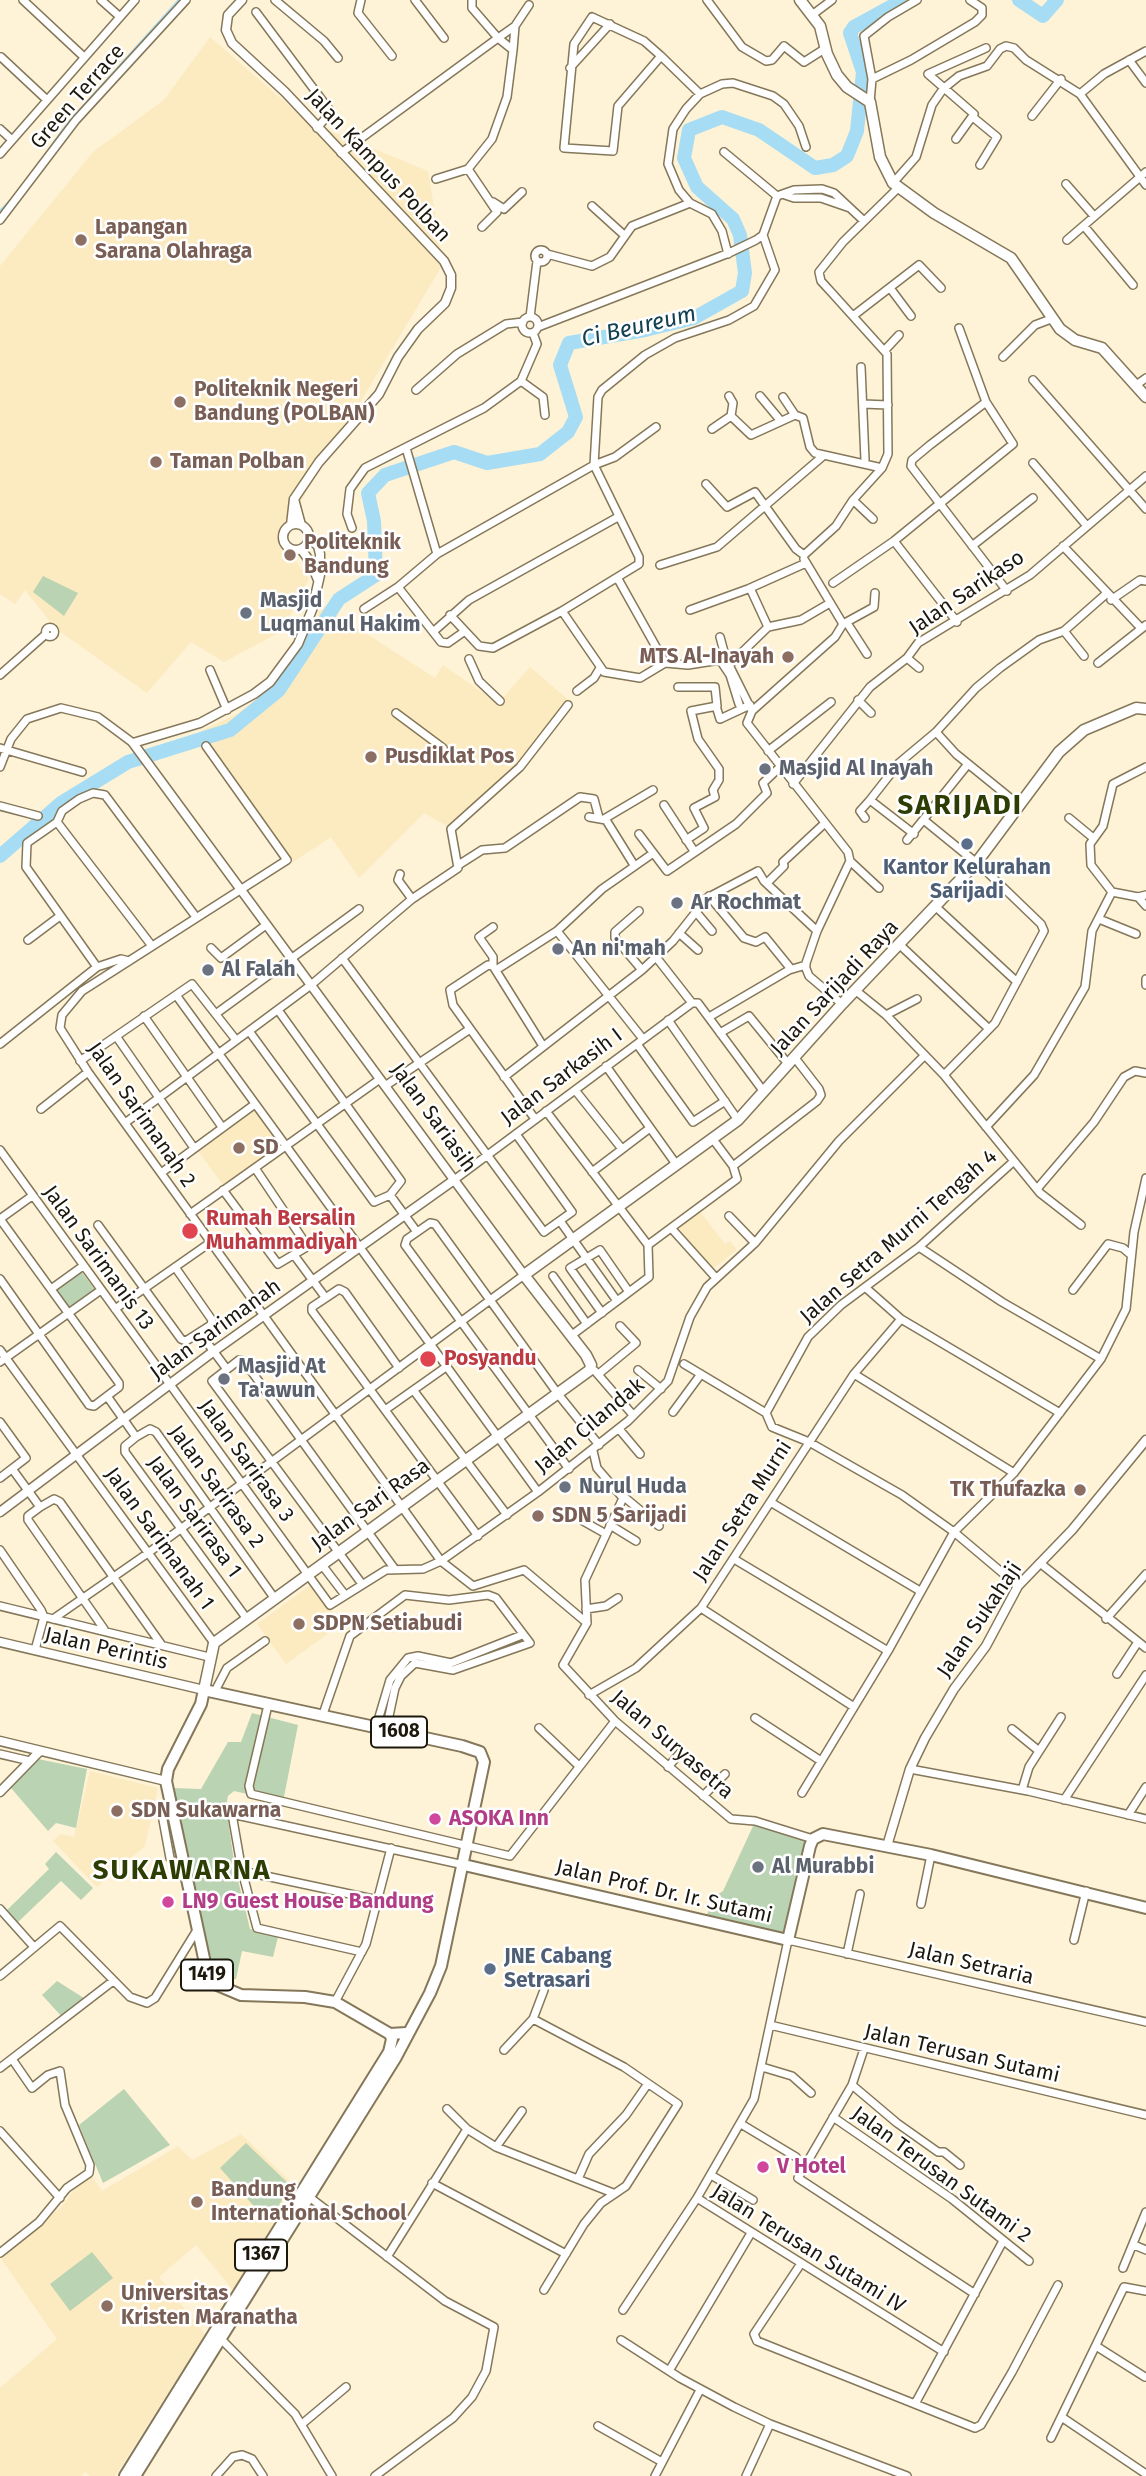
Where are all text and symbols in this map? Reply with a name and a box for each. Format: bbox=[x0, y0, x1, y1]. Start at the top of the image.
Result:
street label: Green Terrace bbox=[26, 39, 130, 155]
street label: Jalan Kampus Polban bbox=[300, 84, 456, 248]
place label: Lapangan Sarana Olahraga bbox=[95, 215, 252, 265]
marker: Lapangan Sarana Olahraga bbox=[73, 232, 89, 248]
water label: Ci Beureum bbox=[579, 300, 699, 354]
place label: Politeknik Negeri Bandung (POLBAN) bbox=[194, 377, 375, 427]
marker: Politeknik Negeri Bandung (POLBAN) bbox=[172, 394, 188, 410]
place label: Taman Polban bbox=[170, 449, 305, 475]
marker: Taman Polban bbox=[148, 454, 164, 470]
place label: Politeknik Bandung bbox=[304, 530, 401, 580]
street label: Jalan Sarikaso bbox=[905, 545, 1029, 641]
marker: Politeknik Bandung bbox=[282, 547, 298, 563]
place label: Masjid Luqmanul Hakim bbox=[260, 588, 420, 638]
marker: Masjid Luqmanul Hakim bbox=[238, 605, 254, 621]
place label: MTS Al-Inayah bbox=[639, 644, 774, 670]
marker: MTS Al-Inayah bbox=[780, 649, 796, 665]
place label: Pusdiklat Pos bbox=[385, 744, 514, 770]
marker: Pusdiklat Pos bbox=[363, 749, 379, 765]
place label: Masjid Al Inayah bbox=[779, 756, 933, 782]
marker: Masjid Al Inayah bbox=[757, 761, 773, 777]
district label: SARIJADI bbox=[898, 789, 1022, 823]
marker: Kantor Kelurahan Sarijadi bbox=[959, 836, 975, 852]
place label: Kantor Kelurahan Sarijadi bbox=[883, 855, 1051, 905]
place label: Ar Rochmat bbox=[691, 890, 801, 916]
marker: Ar Rochmat bbox=[669, 895, 685, 911]
street label: Jalan Sarijadi Raya bbox=[766, 915, 904, 1061]
place label: An ni'mah bbox=[572, 936, 666, 962]
marker: An ni'mah bbox=[550, 941, 566, 957]
place label: Al Falah bbox=[222, 957, 296, 983]
marker: Al Falah bbox=[200, 962, 216, 978]
street label: Jalan Sarkasih I bbox=[496, 1023, 628, 1131]
street label: Jalan Sarimanah 2 bbox=[82, 1038, 200, 1192]
street label: Jalan Sariasih bbox=[385, 1058, 481, 1178]
place label: SD bbox=[253, 1135, 279, 1161]
marker: SD bbox=[231, 1140, 247, 1156]
street label: Jalan Setra Murni Tengah 4 bbox=[795, 1145, 1003, 1329]
street label: Jalan Sarimanis 13 bbox=[37, 1181, 159, 1335]
place label: Rumah Bersalin Muhammadiyah bbox=[206, 1206, 358, 1256]
marker: Rumah Bersalin Muhammadiyah bbox=[180, 1221, 200, 1241]
street label: Jalan Sarimanah bbox=[146, 1274, 286, 1386]
place label: Posyandu bbox=[444, 1346, 537, 1372]
marker: Posyandu bbox=[418, 1349, 438, 1369]
place label: Masjid At Ta'awun bbox=[238, 1354, 326, 1404]
marker: Masjid At Ta'awun bbox=[216, 1371, 232, 1387]
street label: Jalan Cilandak bbox=[530, 1373, 650, 1479]
street label: Jalan Sarirasa 3 bbox=[193, 1395, 299, 1527]
street label: Jalan Sarirasa 2 bbox=[163, 1421, 269, 1553]
street label: Jalan Setra Murni bbox=[688, 1436, 798, 1586]
street label: Jalan Sarirasa 1 bbox=[141, 1451, 247, 1583]
street label: Jalan Sari Rasa bbox=[307, 1454, 435, 1556]
street label: Jalan Sarimanah 1 bbox=[99, 1463, 219, 1615]
place label: Nurul Huda bbox=[579, 1474, 687, 1500]
place label: TK Thufazka bbox=[950, 1477, 1066, 1503]
marker: Nurul Huda bbox=[557, 1479, 573, 1495]
marker: TK Thufazka bbox=[1072, 1482, 1088, 1498]
place label: SDN 5 Sarijadi bbox=[552, 1503, 687, 1529]
marker: SDN 5 Sarijadi bbox=[530, 1508, 546, 1524]
street label: Jalan Sukahaji bbox=[932, 1557, 1028, 1683]
place label: SDPN Setiabudi bbox=[313, 1611, 462, 1637]
marker: SDPN Setiabudi bbox=[291, 1616, 307, 1632]
street label: Jalan Perintis bbox=[42, 1623, 170, 1675]
street label: Jalan Suryasetra bbox=[606, 1685, 738, 1805]
road number: 1608 bbox=[371, 1716, 427, 1748]
place label: SDN Sukawarna bbox=[131, 1798, 281, 1824]
marker: SDN Sukawarna bbox=[109, 1803, 125, 1819]
place label: ASOKA Inn bbox=[449, 1806, 549, 1832]
marker: ASOKA Inn bbox=[427, 1811, 443, 1827]
district label: SUKAWARNA bbox=[94, 1854, 270, 1888]
place label: Al Murabbi bbox=[772, 1854, 874, 1880]
street label: Jalan Prof. Dr. Ir. Sutami bbox=[553, 1855, 775, 1929]
marker: Al Murabbi bbox=[750, 1859, 766, 1875]
place label: LN9 Guest House Bandung bbox=[182, 1889, 434, 1915]
marker: LN9 Guest House Bandung bbox=[160, 1894, 176, 1910]
street label: Jalan Setraria bbox=[906, 1937, 1036, 1991]
place label: JNE Cabang Setrasari bbox=[504, 1944, 611, 1994]
road number: 1419 bbox=[181, 1960, 233, 1991]
marker: JNE Cabang Setrasari bbox=[482, 1961, 498, 1977]
street label: Jalan Terusan Sutami bbox=[862, 2019, 1062, 2089]
street label: Jalan Terusan Sutami 2 bbox=[846, 2101, 1036, 2249]
place label: V Hotel bbox=[777, 2154, 846, 2180]
marker: V Hotel bbox=[755, 2159, 771, 2175]
place label: Bandung International School bbox=[211, 2177, 407, 2227]
street label: Jalan Terusan Sutami IV bbox=[707, 2179, 909, 2319]
marker: Bandung International School bbox=[189, 2194, 205, 2210]
road number: 1367 bbox=[235, 2240, 287, 2270]
place label: Universitas Kristen Maranatha bbox=[121, 2281, 298, 2331]
marker: Universitas Kristen Maranatha bbox=[99, 2298, 115, 2314]

